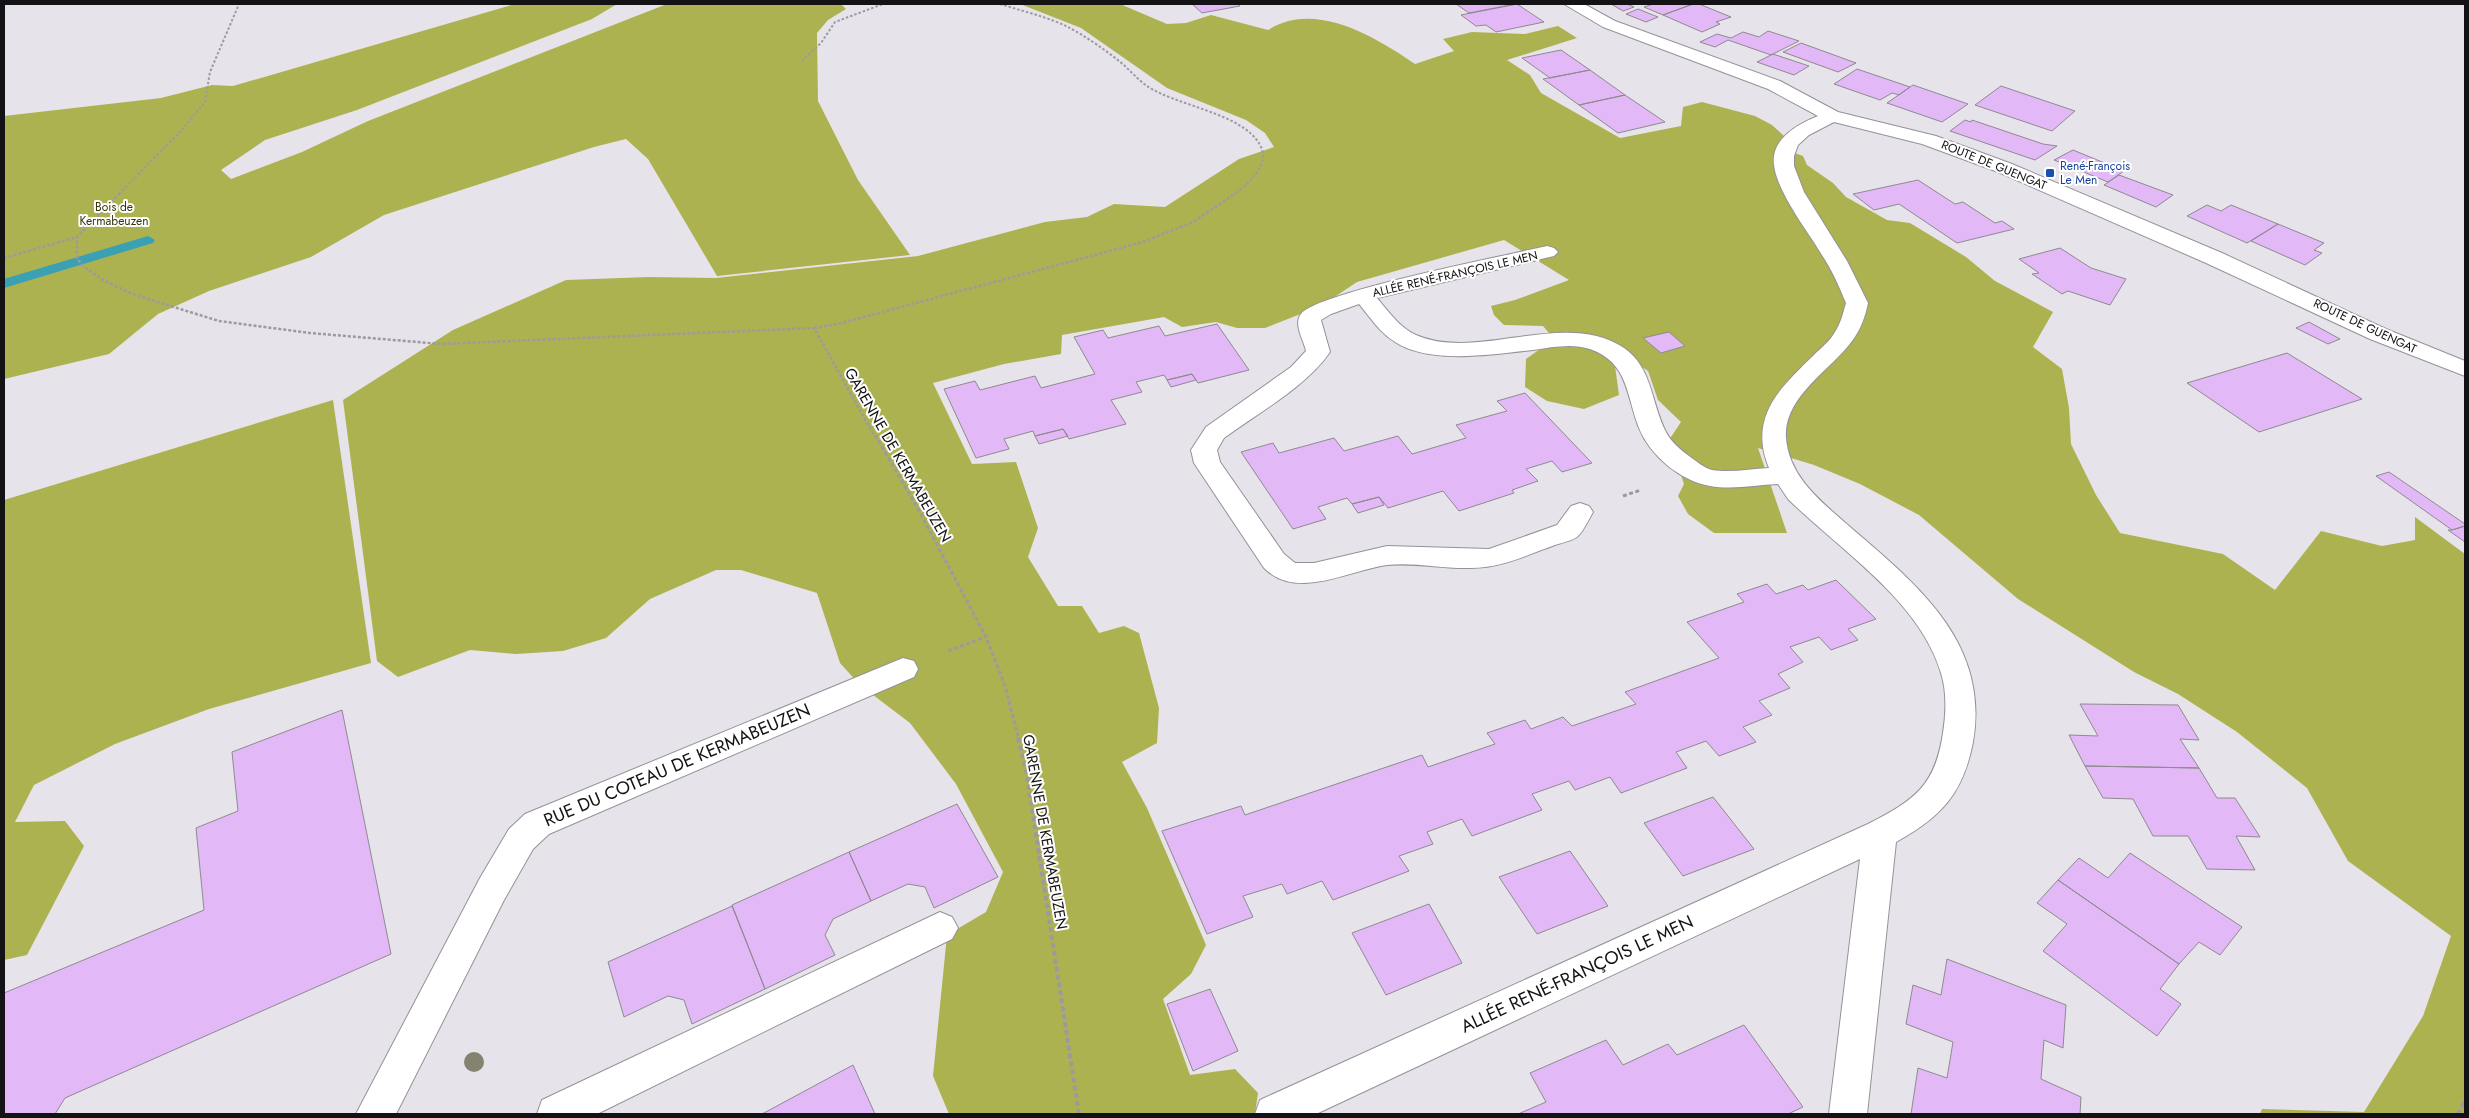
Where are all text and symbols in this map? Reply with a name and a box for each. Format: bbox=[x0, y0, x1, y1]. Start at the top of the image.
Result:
street label: ROUTE DE GUENGAT bbox=[1939, 136, 2050, 195]
place label: René-François Le Men bbox=[2060, 157, 2130, 189]
marker: René-François Le Men bbox=[2044, 167, 2056, 179]
park label: Bois de Kermabeuzen bbox=[80, 198, 149, 230]
street label: ALLÉE RENÉ-FRANÇOIS LE MEN bbox=[1371, 246, 1539, 302]
street label: ROUTE DE GUENGAT bbox=[2310, 294, 2420, 358]
street label: GARENNE DE KERMABEUZEN bbox=[839, 364, 957, 546]
street label: RUE DU COTEAU DE KERMABEUZEN bbox=[540, 697, 814, 833]
street label: GARENNE DE KERMABEUZEN bbox=[1017, 733, 1073, 931]
street label: ALLÉE RENÉ-FRANÇOIS LE MEN bbox=[1456, 909, 1698, 1039]

